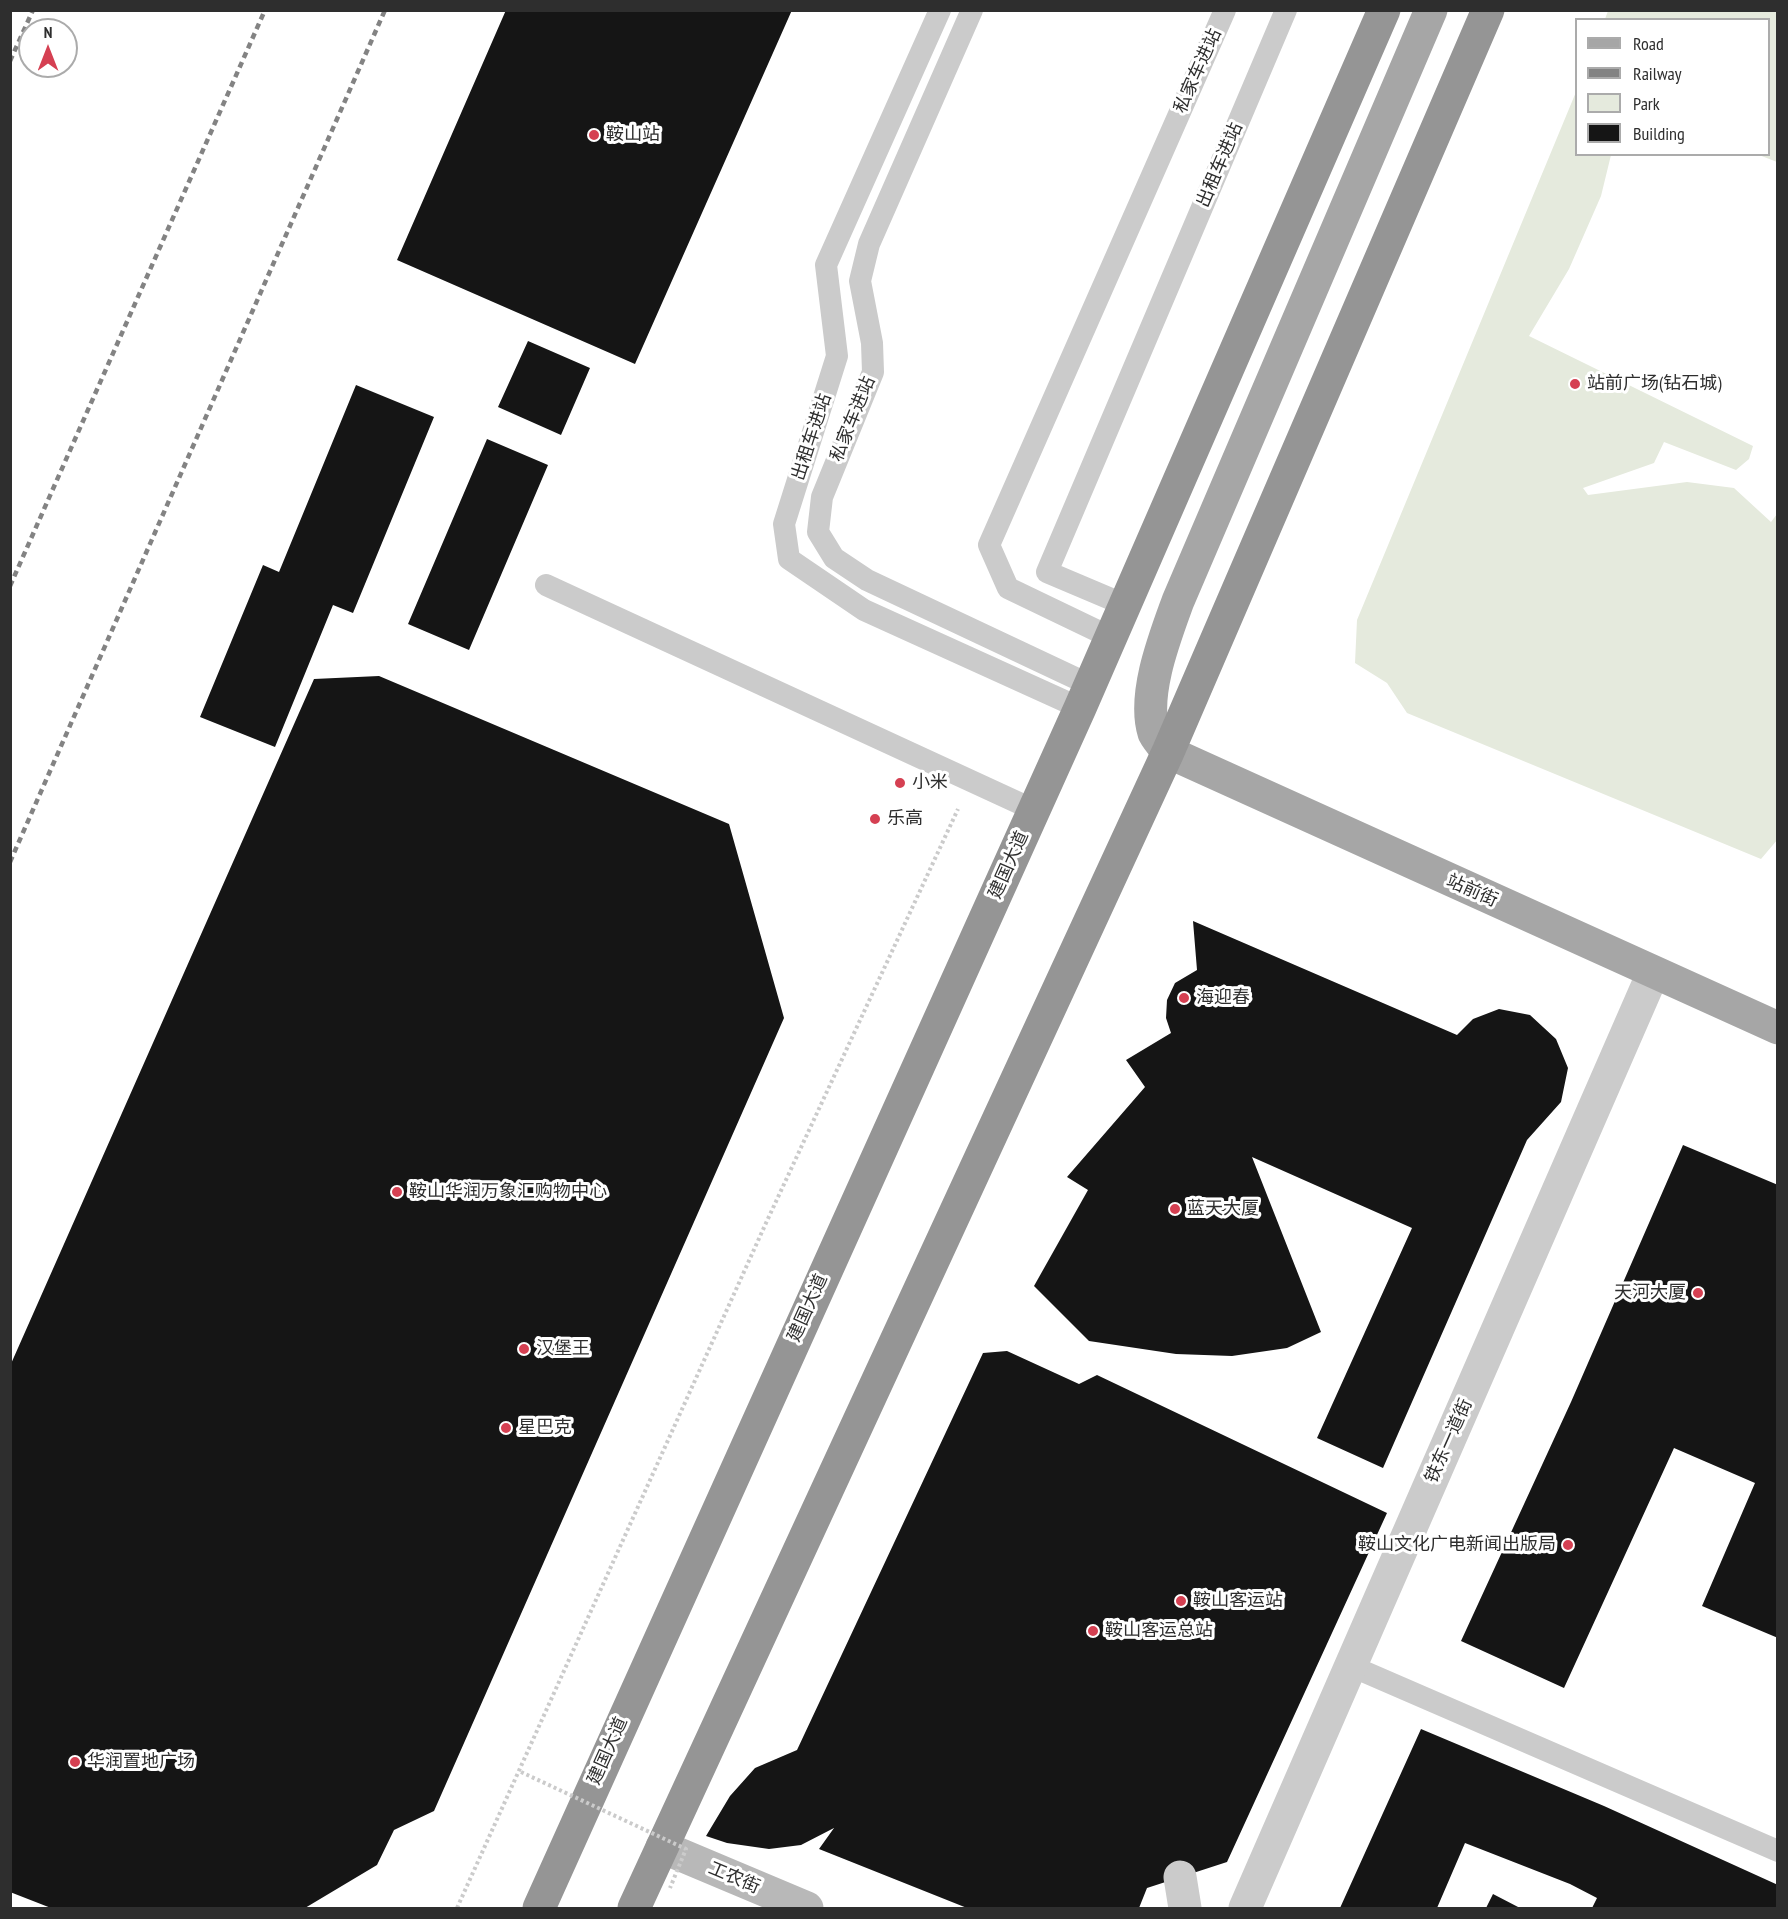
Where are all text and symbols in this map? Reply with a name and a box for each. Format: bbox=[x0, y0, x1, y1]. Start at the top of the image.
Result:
north arrow bbox=[18, 18, 78, 78]
legend bbox=[1575, 18, 1770, 156]
text: N bbox=[44, 22, 52, 42]
street label: 私家车进站 bbox=[1170, 25, 1226, 117]
text: Road bbox=[1633, 32, 1664, 55]
text: Railway bbox=[1633, 62, 1682, 85]
text: Park bbox=[1633, 92, 1660, 115]
street label: 出租车进站 bbox=[1192, 119, 1248, 211]
text: Building bbox=[1633, 122, 1685, 145]
place label: 鞍山站 bbox=[606, 124, 660, 146]
marker: 鞍山站 bbox=[587, 128, 601, 142]
street label: 私家车进站 bbox=[826, 373, 880, 465]
place label: 站前广场(钻石城) bbox=[1587, 373, 1721, 395]
marker: 站前广场(钻石城) bbox=[1568, 377, 1582, 391]
street label: 出租车进站 bbox=[788, 391, 836, 483]
place label: 小米 bbox=[912, 772, 948, 794]
marker: 小米 bbox=[893, 776, 907, 790]
place label: 乐高 bbox=[887, 808, 923, 830]
marker: 乐高 bbox=[868, 812, 882, 826]
street label: 建国大道 bbox=[984, 828, 1034, 902]
street label: 站前街 bbox=[1443, 870, 1501, 912]
place label: 海迎春 bbox=[1196, 987, 1250, 1009]
marker: 海迎春 bbox=[1177, 991, 1191, 1005]
place label: 鞍山华润万象汇购物中心 bbox=[409, 1181, 607, 1203]
marker: 鞍山华润万象汇购物中心 bbox=[390, 1185, 404, 1199]
place label: 蓝天大厦 bbox=[1187, 1198, 1259, 1220]
marker: 蓝天大厦 bbox=[1168, 1202, 1182, 1216]
street label: 建国大道 bbox=[783, 1271, 833, 1345]
place label: 天河大厦 bbox=[1614, 1282, 1686, 1304]
marker: 天河大厦 bbox=[1691, 1286, 1705, 1300]
place label: 汉堡王 bbox=[536, 1338, 590, 1360]
marker: 汉堡王 bbox=[517, 1342, 531, 1356]
street label: 铁东一道街 bbox=[1421, 1395, 1477, 1487]
place label: 星巴克 bbox=[518, 1417, 572, 1439]
marker: 星巴克 bbox=[499, 1421, 513, 1435]
place label: 鞍山文化广电新闻出版局 bbox=[1358, 1534, 1556, 1556]
marker: 鞍山文化广电新闻出版局 bbox=[1561, 1538, 1575, 1552]
place label: 鞍山客运站 bbox=[1193, 1590, 1283, 1612]
marker: 鞍山客运站 bbox=[1174, 1594, 1188, 1608]
place label: 鞍山客运总站 bbox=[1105, 1620, 1213, 1642]
marker: 鞍山客运总站 bbox=[1086, 1624, 1100, 1638]
street label: 建国大道 bbox=[583, 1714, 633, 1788]
place label: 华润置地广场 bbox=[87, 1751, 195, 1773]
marker: 华润置地广场 bbox=[68, 1755, 82, 1769]
street label: 工农街 bbox=[705, 1858, 763, 1898]

